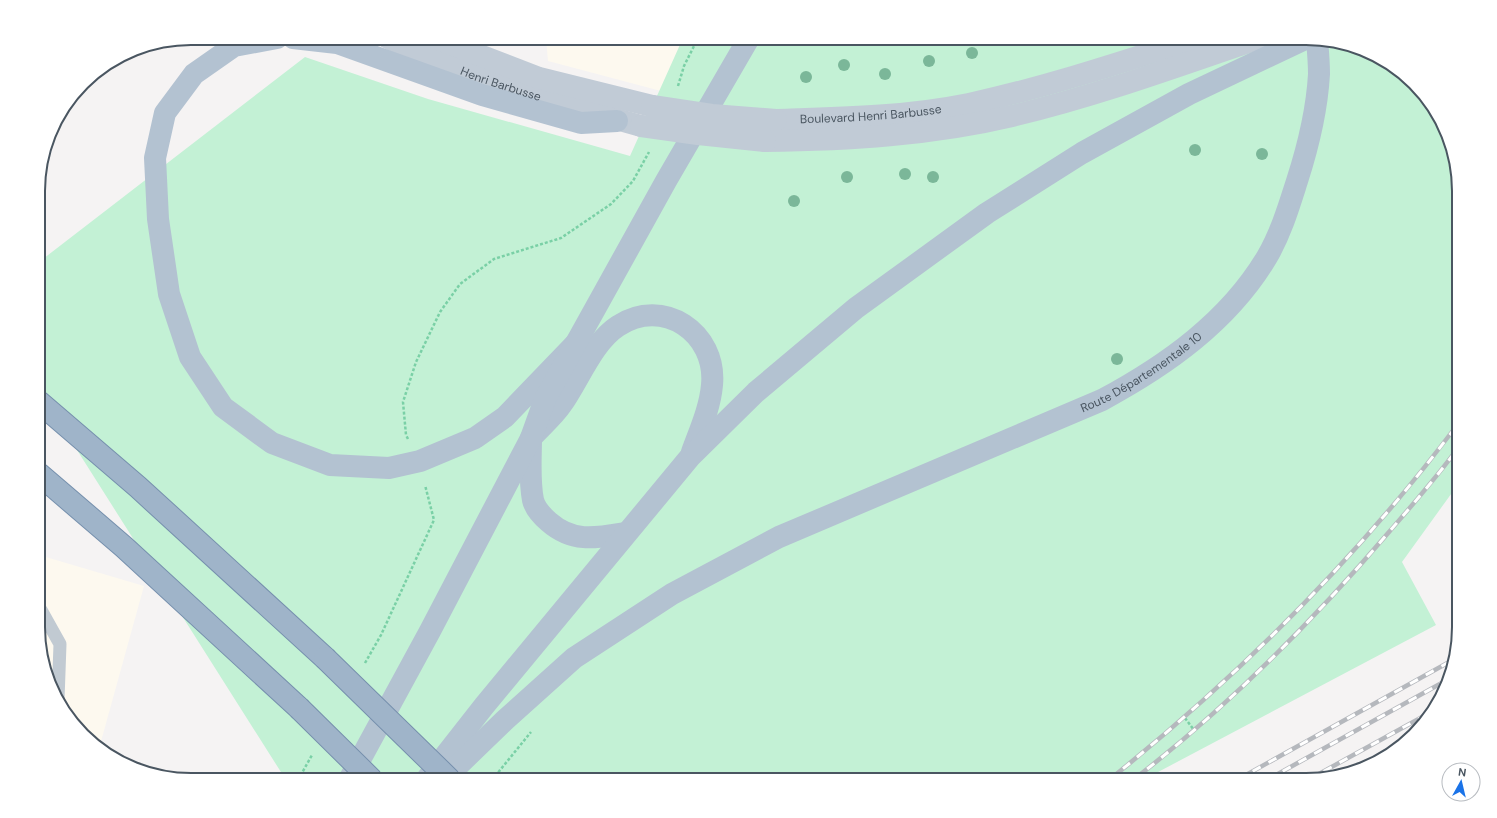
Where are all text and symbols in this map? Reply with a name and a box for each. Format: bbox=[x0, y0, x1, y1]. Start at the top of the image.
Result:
street label: Henri Barbusse bbox=[458, 63, 543, 105]
street label: Boulevard Henri Barbusse bbox=[800, 101, 943, 127]
street label: Route Départementale 10 bbox=[1078, 329, 1205, 416]
north arrow bbox=[1441, 762, 1481, 802]
text: N bbox=[1457, 765, 1467, 780]

